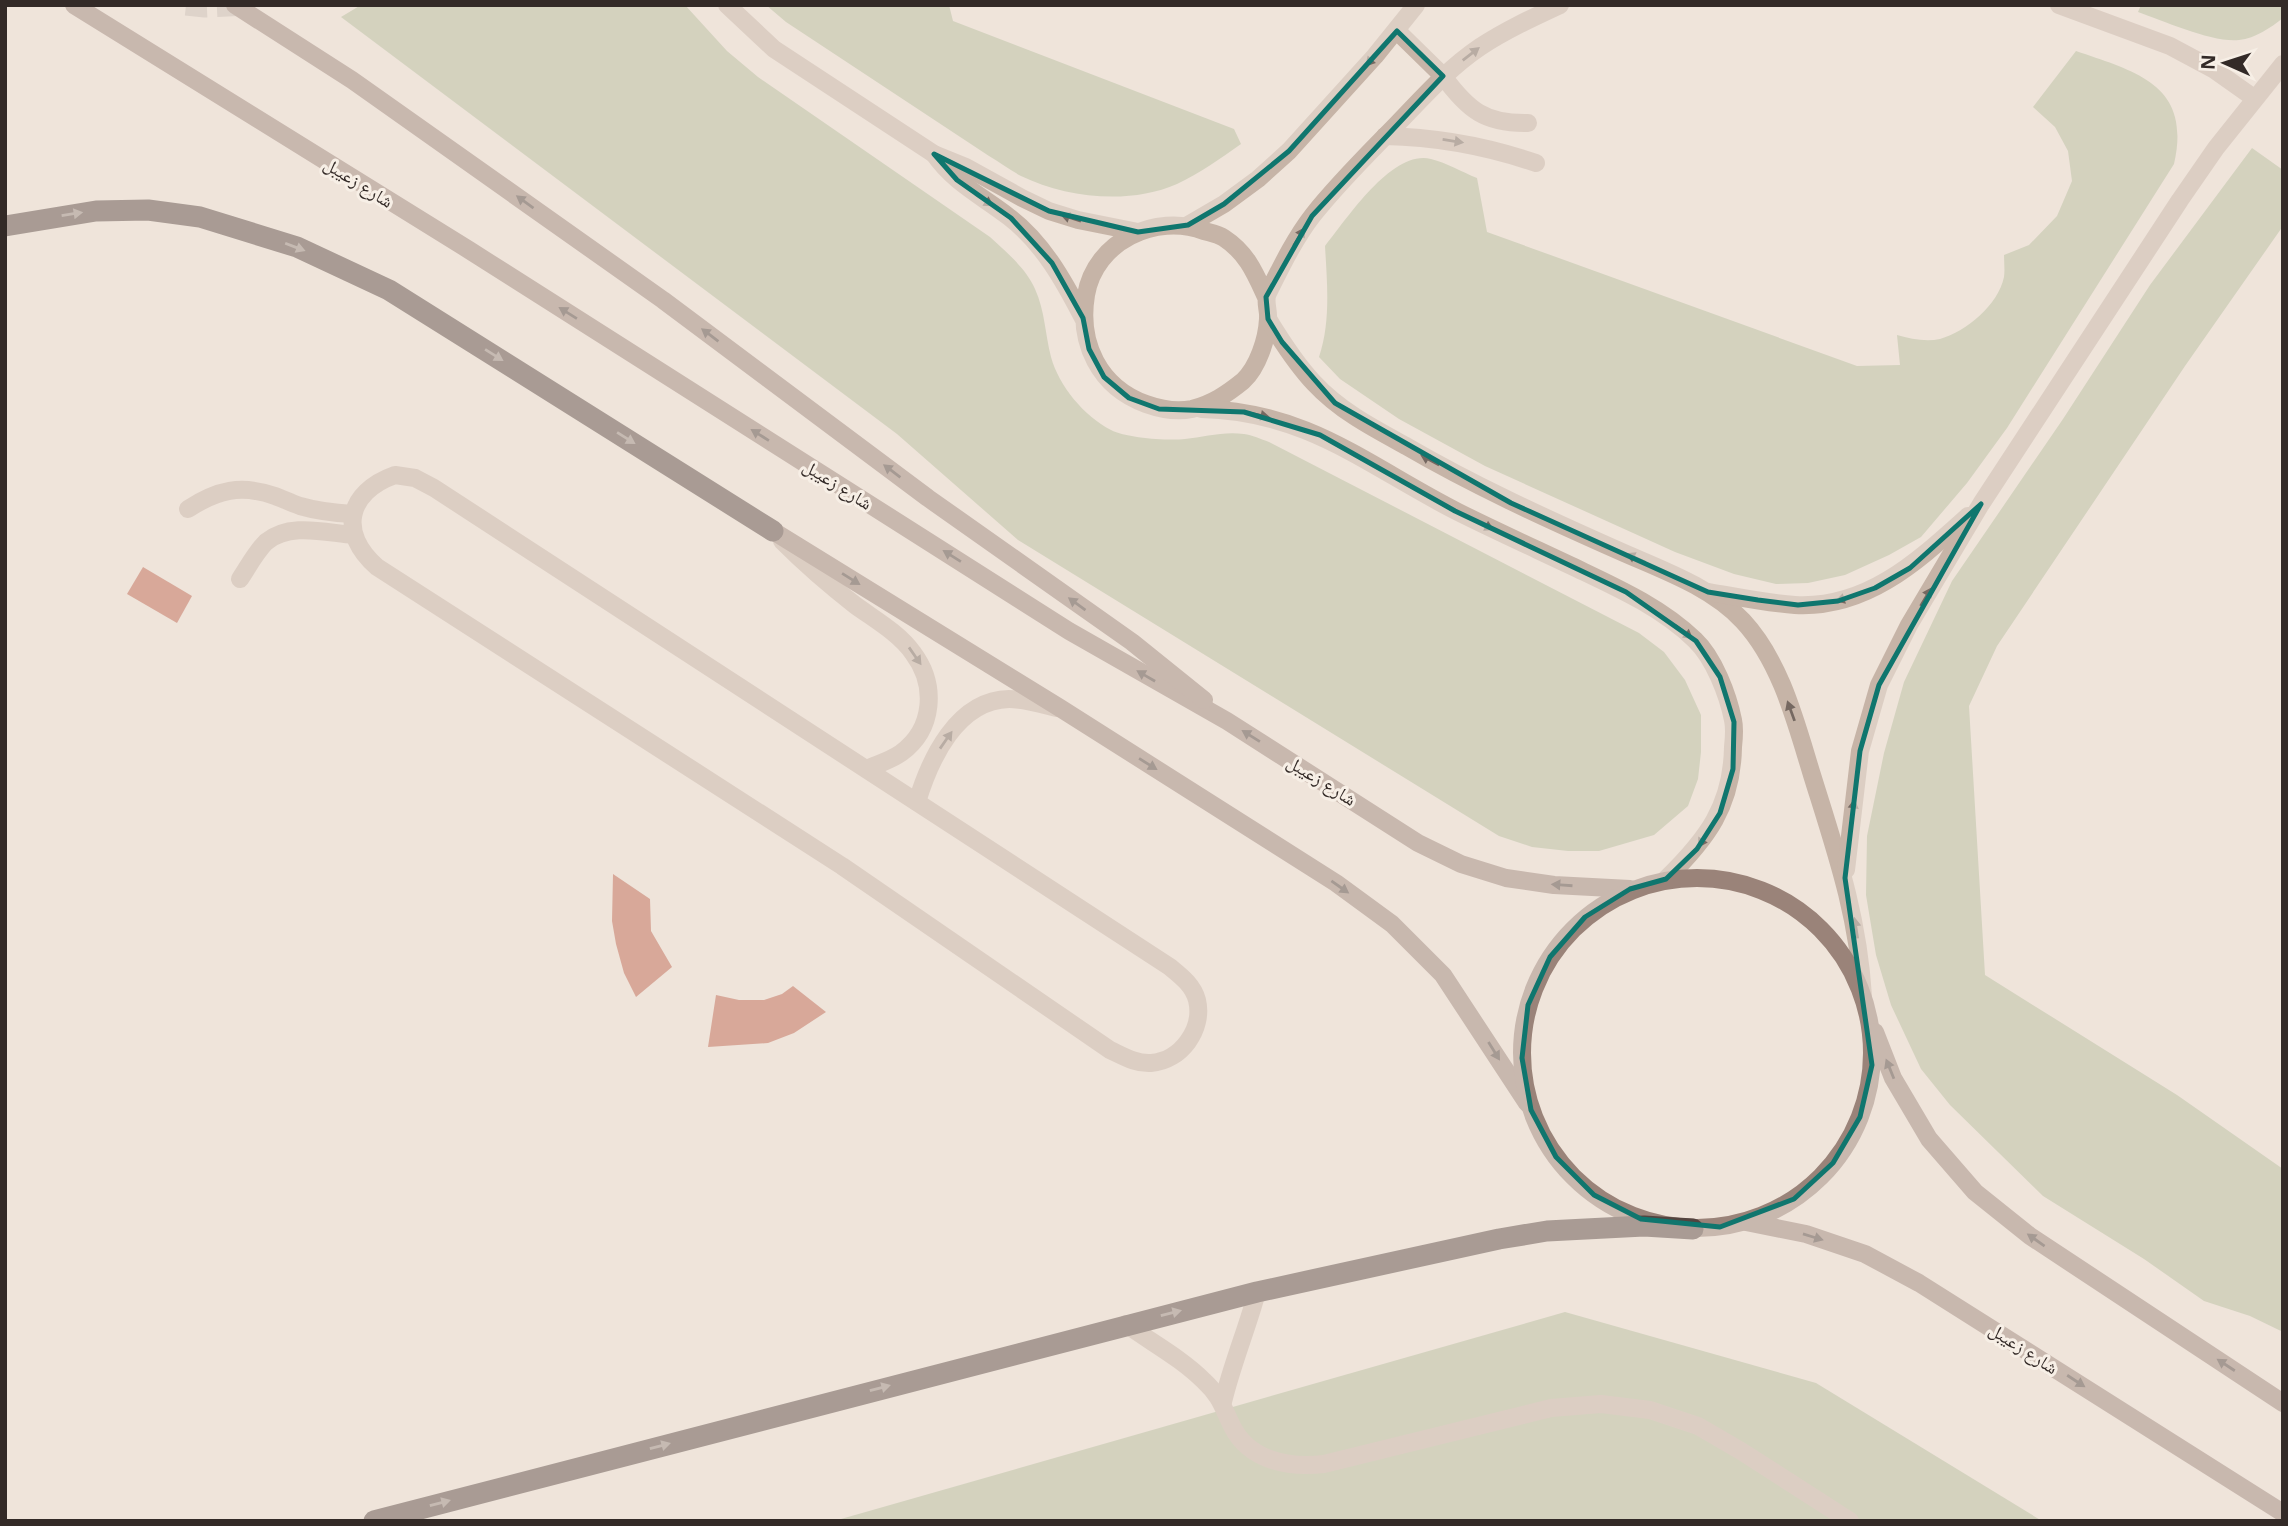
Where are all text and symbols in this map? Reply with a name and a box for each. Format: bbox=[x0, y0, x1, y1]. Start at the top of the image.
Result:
north arrow bbox=[2190, 28, 2260, 98]
one-way arrow bbox=[1462, 48, 1480, 62]
one-way arrow bbox=[1366, 50, 1381, 67]
text: N bbox=[2195, 54, 2221, 71]
one-way arrow bbox=[1442, 136, 1464, 147]
street label: شارع زعيبل bbox=[320, 151, 398, 213]
one-way arrow bbox=[975, 193, 993, 207]
one-way arrow bbox=[517, 194, 535, 209]
one-way arrow bbox=[61, 208, 83, 219]
one-way arrow bbox=[1060, 212, 1081, 222]
one-way arrow bbox=[1293, 228, 1306, 247]
one-way arrow bbox=[284, 241, 305, 252]
one-way arrow bbox=[558, 306, 578, 319]
one-way arrow bbox=[701, 328, 719, 342]
one-way arrow bbox=[484, 349, 503, 362]
one-way arrow bbox=[1248, 410, 1270, 421]
one-way arrow bbox=[750, 428, 770, 441]
one-way arrow bbox=[616, 432, 635, 445]
street label: شارع زعيبل bbox=[799, 453, 877, 515]
one-way arrow bbox=[1421, 454, 1440, 466]
one-way arrow bbox=[884, 463, 902, 478]
one-way arrow bbox=[1474, 519, 1494, 531]
one-way arrow bbox=[943, 550, 962, 563]
one-way arrow bbox=[1625, 552, 1646, 563]
one-way arrow bbox=[842, 573, 861, 586]
one-way arrow bbox=[1919, 588, 1932, 607]
one-way arrow bbox=[1835, 593, 1856, 603]
one-way arrow bbox=[1068, 597, 1086, 611]
one-way arrow bbox=[1675, 624, 1693, 639]
one-way arrow bbox=[908, 647, 922, 666]
one-way arrow bbox=[1136, 670, 1155, 682]
one-way arrow bbox=[1785, 700, 1796, 721]
one-way arrow bbox=[1241, 730, 1260, 743]
one-way arrow bbox=[938, 731, 952, 749]
street label: شارع زعيبل bbox=[1283, 749, 1361, 811]
one-way arrow bbox=[1139, 758, 1158, 771]
one-way arrow bbox=[1847, 799, 1858, 821]
one-way arrow bbox=[1697, 828, 1710, 847]
one-way arrow bbox=[1551, 879, 1573, 890]
one-way arrow bbox=[1331, 880, 1349, 894]
one-way arrow bbox=[1850, 917, 1861, 939]
one-way arrow bbox=[1488, 1041, 1501, 1061]
one-way arrow bbox=[1884, 1059, 1896, 1079]
one-way arrow bbox=[1802, 1232, 1823, 1242]
one-way arrow bbox=[2027, 1233, 2045, 1247]
one-way arrow bbox=[1160, 1307, 1182, 1318]
street label: شارع زعيبل bbox=[1985, 1317, 2063, 1379]
one-way arrow bbox=[2216, 1359, 2235, 1372]
one-way arrow bbox=[2066, 1374, 2085, 1387]
one-way arrow bbox=[870, 1383, 891, 1393]
one-way arrow bbox=[649, 1440, 671, 1451]
one-way arrow bbox=[430, 1498, 451, 1508]

